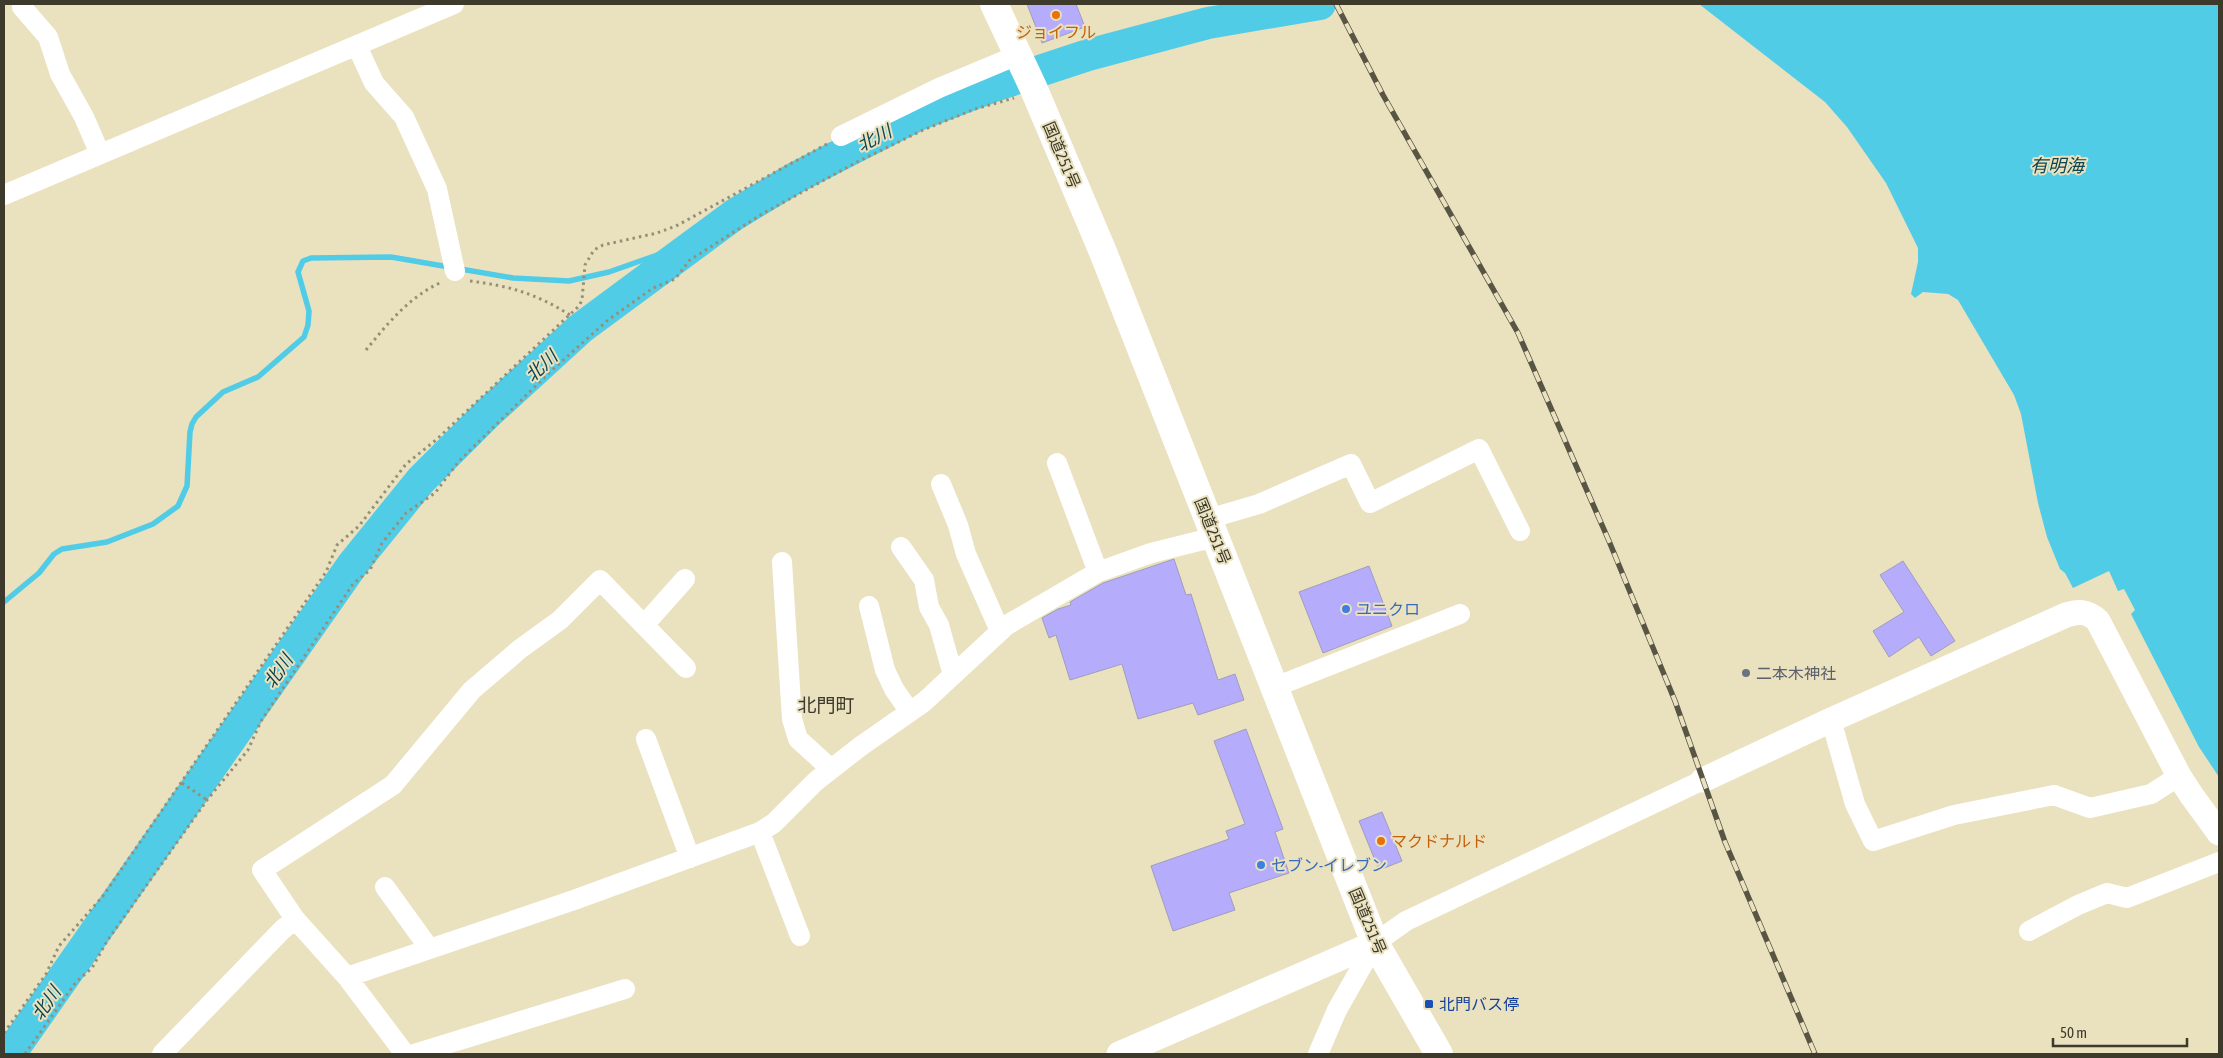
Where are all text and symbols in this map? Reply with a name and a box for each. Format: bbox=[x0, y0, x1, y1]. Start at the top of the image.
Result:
marker: ジョイフル bbox=[1050, 9, 1062, 21]
place label: ジョイフル bbox=[1016, 23, 1096, 41]
street label: 国道251号 bbox=[1040, 119, 1084, 191]
water label: 北川 bbox=[853, 120, 897, 156]
water label: 有明海 bbox=[2030, 155, 2087, 176]
water label: 北川 bbox=[521, 345, 563, 386]
street label: 国道251号 bbox=[1191, 495, 1235, 567]
place label: ユニクロ bbox=[1356, 600, 1420, 618]
marker: ユニクロ bbox=[1340, 603, 1352, 615]
water label: 北川 bbox=[259, 649, 298, 692]
place label: 二本木神社 bbox=[1756, 664, 1836, 682]
marker: 二本木神社 bbox=[1740, 667, 1752, 679]
district label: 北門町 bbox=[797, 694, 855, 716]
place label: マクドナルド bbox=[1391, 832, 1487, 850]
marker: マクドナルド bbox=[1375, 835, 1387, 847]
place label: セブン-イレブン bbox=[1271, 856, 1387, 874]
marker: セブン-イレブン bbox=[1255, 859, 1267, 871]
street label: 国道251号 bbox=[1346, 885, 1390, 957]
water label: 北川 bbox=[27, 981, 66, 1024]
place label: 北門バス停 bbox=[1439, 995, 1519, 1013]
marker: 北門バス停 bbox=[1423, 998, 1435, 1010]
scale bar bbox=[2053, 1016, 2187, 1048]
text: 50 m bbox=[2060, 1024, 2087, 1041]

